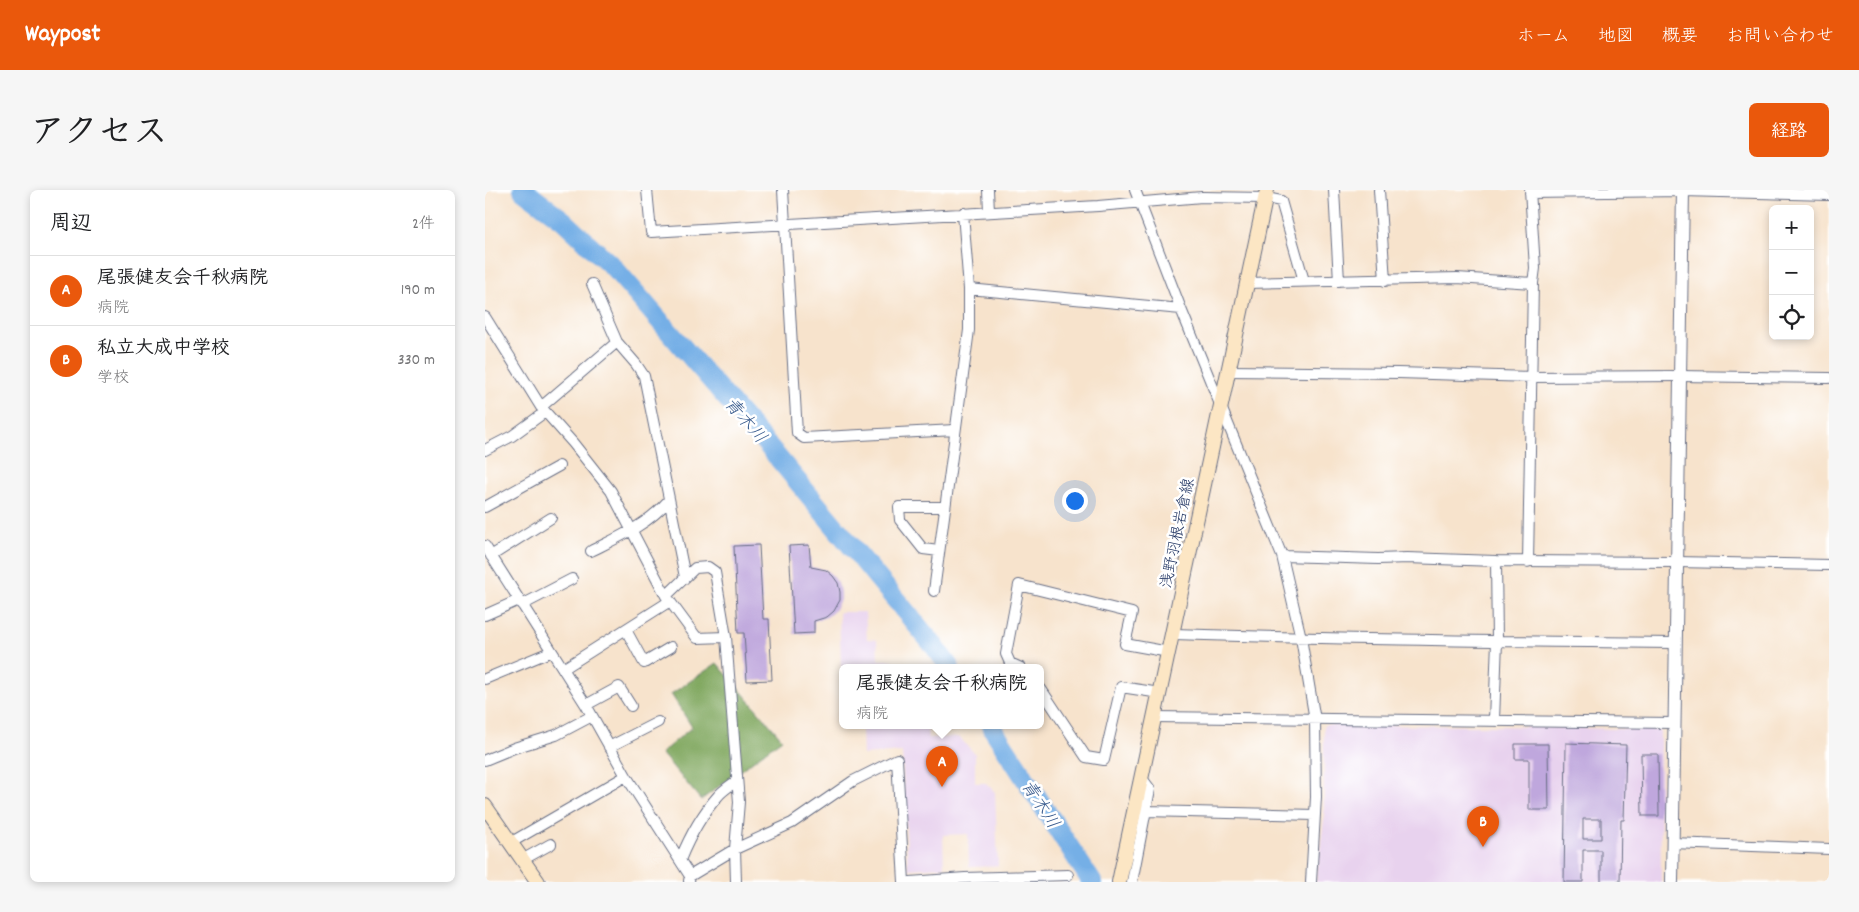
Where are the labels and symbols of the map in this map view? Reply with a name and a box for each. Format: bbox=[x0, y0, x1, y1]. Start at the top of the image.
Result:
water label: 青木川 bbox=[717, 393, 771, 450]
street label: 浅野羽根岩倉線 bbox=[1156, 476, 1201, 591]
your location bbox=[1062, 488, 1088, 514]
pin: A bbox=[926, 746, 958, 787]
water label: 青木川 bbox=[1014, 776, 1064, 835]
pin: B bbox=[1467, 806, 1499, 847]

